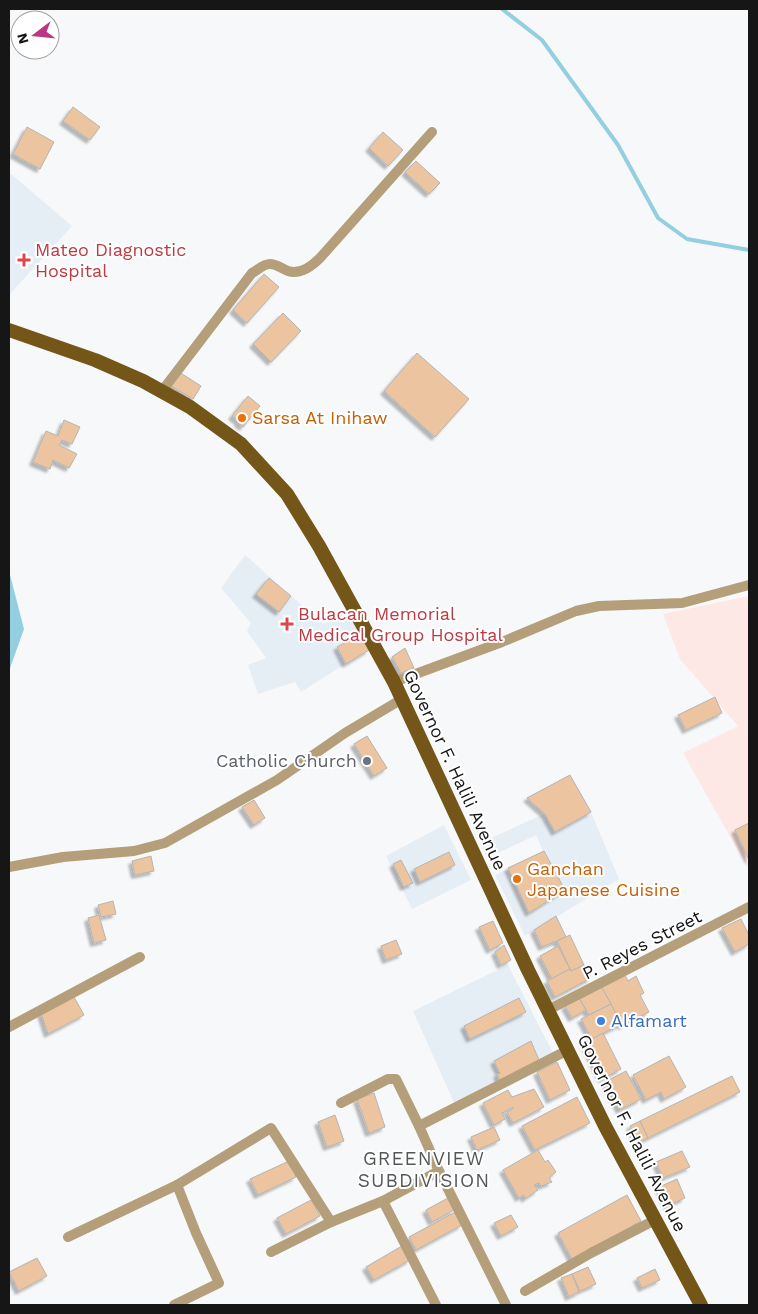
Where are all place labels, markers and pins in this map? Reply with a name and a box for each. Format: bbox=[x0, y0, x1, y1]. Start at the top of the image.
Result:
place label: Mateo Diagnostic Hospital bbox=[35, 239, 186, 281]
marker: Mateo Diagnostic Hospital bbox=[17, 253, 31, 267]
place label: Sarsa At Inihaw bbox=[252, 407, 387, 428]
marker: Sarsa At Inihaw bbox=[236, 412, 248, 424]
place label: Bulacan Memorial Medical Group Hospital bbox=[298, 603, 504, 645]
marker: Bulacan Memorial Medical Group Hospital bbox=[280, 617, 294, 631]
place label: Catholic Church bbox=[216, 750, 357, 771]
marker: Catholic Church bbox=[361, 755, 373, 767]
place label: Ganchan Japanese Cuisine bbox=[527, 858, 680, 900]
marker: Ganchan Japanese Cuisine bbox=[511, 873, 523, 885]
place label: Alfamart bbox=[611, 1010, 687, 1031]
marker: Alfamart bbox=[595, 1015, 607, 1027]

